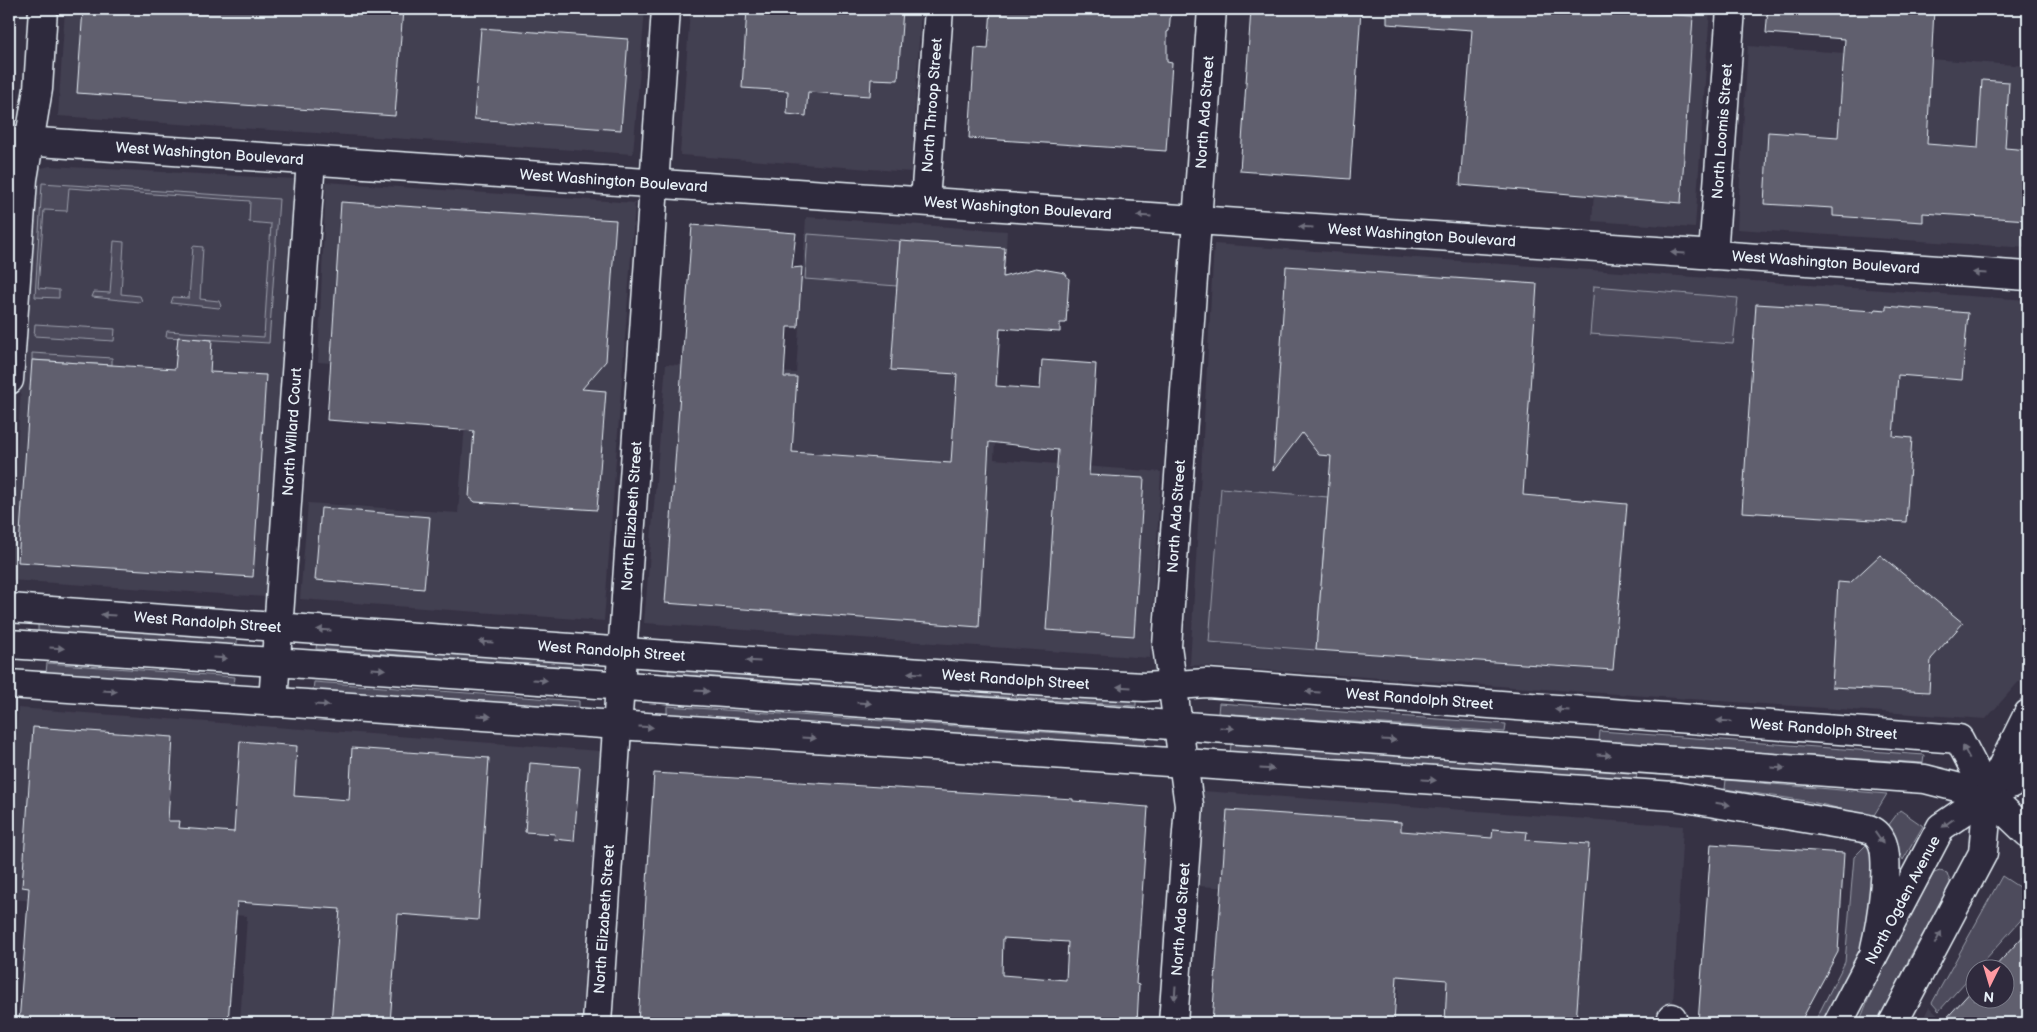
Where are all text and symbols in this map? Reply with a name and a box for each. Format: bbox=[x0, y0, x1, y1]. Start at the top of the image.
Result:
street label: North Throop Street bbox=[918, 37, 947, 173]
street label: North Ada Street bbox=[1192, 55, 1219, 170]
street label: North Loomis Street bbox=[1708, 62, 1737, 200]
street label: West Washington Boulevard bbox=[115, 138, 304, 170]
street label: West Washington Boulevard bbox=[519, 165, 708, 197]
street label: West Washington Boulevard bbox=[923, 193, 1112, 224]
one-way arrow bbox=[1136, 212, 1152, 220]
street label: West Washington Boulevard bbox=[1327, 220, 1516, 251]
one-way arrow bbox=[1298, 223, 1314, 231]
street label: West Washington Boulevard bbox=[1731, 247, 1921, 279]
one-way arrow bbox=[1669, 248, 1685, 256]
one-way arrow bbox=[1971, 268, 1987, 276]
street label: North Willard Court bbox=[278, 366, 306, 497]
street label: North Elizabeth Street bbox=[617, 440, 647, 592]
street label: North Ada Street bbox=[1163, 459, 1190, 574]
street label: West Randolph Street bbox=[133, 608, 282, 637]
one-way arrow bbox=[100, 611, 116, 619]
one-way arrow bbox=[316, 625, 332, 633]
one-way arrow bbox=[478, 637, 494, 645]
street label: West Randolph Street bbox=[537, 637, 686, 666]
one-way arrow bbox=[50, 644, 66, 652]
one-way arrow bbox=[212, 655, 228, 663]
one-way arrow bbox=[745, 657, 761, 665]
one-way arrow bbox=[370, 666, 386, 674]
street label: West Randolph Street bbox=[941, 666, 1090, 694]
one-way arrow bbox=[907, 668, 923, 676]
one-way arrow bbox=[532, 677, 548, 685]
one-way arrow bbox=[1115, 682, 1131, 690]
street label: West Randolph Street bbox=[1345, 684, 1494, 714]
one-way arrow bbox=[1304, 687, 1320, 695]
one-way arrow bbox=[102, 688, 118, 696]
one-way arrow bbox=[694, 688, 710, 696]
one-way arrow bbox=[856, 699, 872, 707]
one-way arrow bbox=[314, 702, 330, 710]
one-way arrow bbox=[1554, 706, 1570, 714]
one-way arrow bbox=[477, 712, 493, 720]
street label: West Randolph Street bbox=[1749, 714, 1898, 744]
one-way arrow bbox=[1716, 717, 1732, 725]
one-way arrow bbox=[639, 723, 655, 731]
one-way arrow bbox=[1219, 725, 1235, 733]
one-way arrow bbox=[801, 734, 817, 742]
one-way arrow bbox=[1381, 736, 1397, 744]
one-way arrow bbox=[1961, 745, 1970, 759]
one-way arrow bbox=[1596, 752, 1612, 760]
one-way arrow bbox=[1770, 764, 1786, 772]
one-way arrow bbox=[1259, 765, 1275, 773]
one-way arrow bbox=[1422, 776, 1438, 784]
one-way arrow bbox=[1715, 801, 1731, 809]
one-way arrow bbox=[1941, 818, 1955, 828]
one-way arrow bbox=[1874, 831, 1883, 845]
street label: North Ogden Avenue bbox=[1861, 833, 1945, 968]
street label: North Elizabeth Street bbox=[590, 843, 619, 995]
street label: North Ada Street bbox=[1167, 862, 1195, 977]
one-way arrow bbox=[1934, 931, 1942, 946]
north arrow bbox=[1964, 960, 2014, 1010]
one-way arrow bbox=[1171, 986, 1179, 1002]
text: N bbox=[1983, 988, 1995, 1005]

